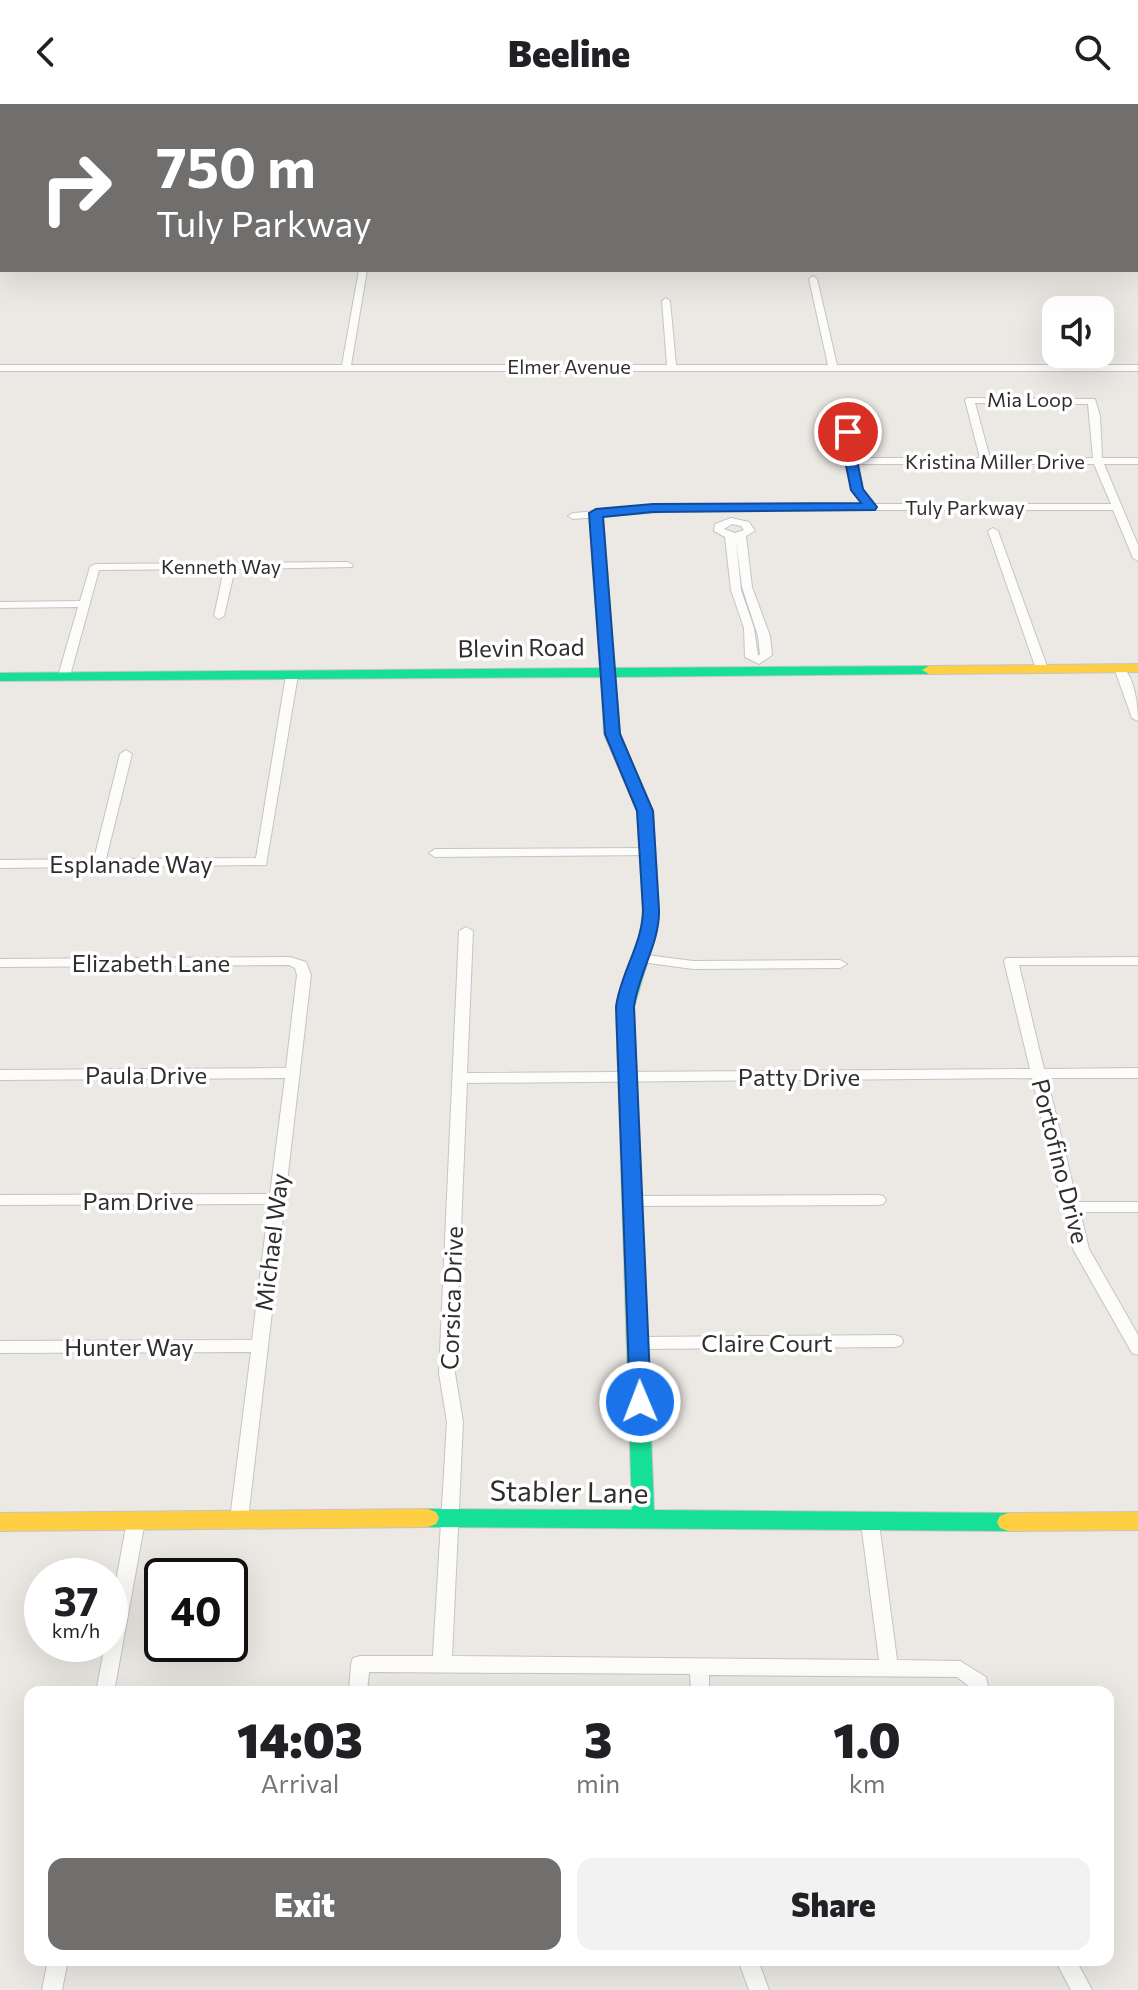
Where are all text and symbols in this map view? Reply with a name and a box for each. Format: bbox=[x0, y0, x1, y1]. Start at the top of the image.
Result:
icon: back bbox=[24, 30, 68, 74]
text: Beeline bbox=[508, 30, 630, 74]
icon: search bbox=[1070, 30, 1114, 74]
text: 750 m bbox=[156, 131, 316, 200]
icon: right bbox=[24, 136, 128, 240]
text: Tuly Parkway bbox=[156, 200, 372, 244]
map controls bbox=[1042, 296, 1114, 368]
button: sound bbox=[1042, 296, 1114, 368]
street label: Elmer Avenue bbox=[507, 354, 631, 378]
street label: Mia Loop bbox=[987, 387, 1073, 411]
pin bbox=[814, 398, 882, 466]
icon: arrive bbox=[826, 410, 870, 454]
street label: Kristina Miller Drive bbox=[905, 449, 1085, 473]
street label: Tuly Parkway bbox=[905, 495, 1025, 519]
street label: Kenneth Way bbox=[161, 554, 281, 578]
street label: Blevin Road bbox=[457, 631, 585, 663]
street label: Esplanade Way bbox=[49, 849, 213, 878]
street label: Elizabeth Lane bbox=[72, 948, 230, 977]
street label: Paula Drive bbox=[85, 1060, 207, 1089]
street label: Patty Drive bbox=[738, 1062, 860, 1091]
street label: Portofino Drive bbox=[1027, 1076, 1095, 1246]
street label: Michael Way bbox=[248, 1171, 294, 1313]
street label: Pam Drive bbox=[82, 1186, 194, 1215]
street label: Corsica Drive bbox=[434, 1226, 468, 1370]
street label: Claire Court bbox=[701, 1328, 833, 1357]
street label: Hunter Way bbox=[64, 1332, 194, 1361]
position arrow bbox=[598, 1360, 682, 1444]
street label: Stabler Lane bbox=[489, 1473, 649, 1509]
speed limit sign: 40 bbox=[144, 1558, 248, 1662]
text: 37 bbox=[54, 1575, 98, 1624]
text: km/h bbox=[52, 1618, 100, 1642]
text: 14:03 bbox=[237, 1709, 363, 1768]
text: 3 bbox=[584, 1709, 612, 1768]
text: 1.0 bbox=[833, 1709, 901, 1768]
text: Arrival bbox=[261, 1767, 339, 1798]
text: min bbox=[576, 1767, 620, 1798]
text: km bbox=[849, 1767, 886, 1798]
button: Exit bbox=[48, 1858, 561, 1950]
button: Share bbox=[577, 1858, 1090, 1950]

